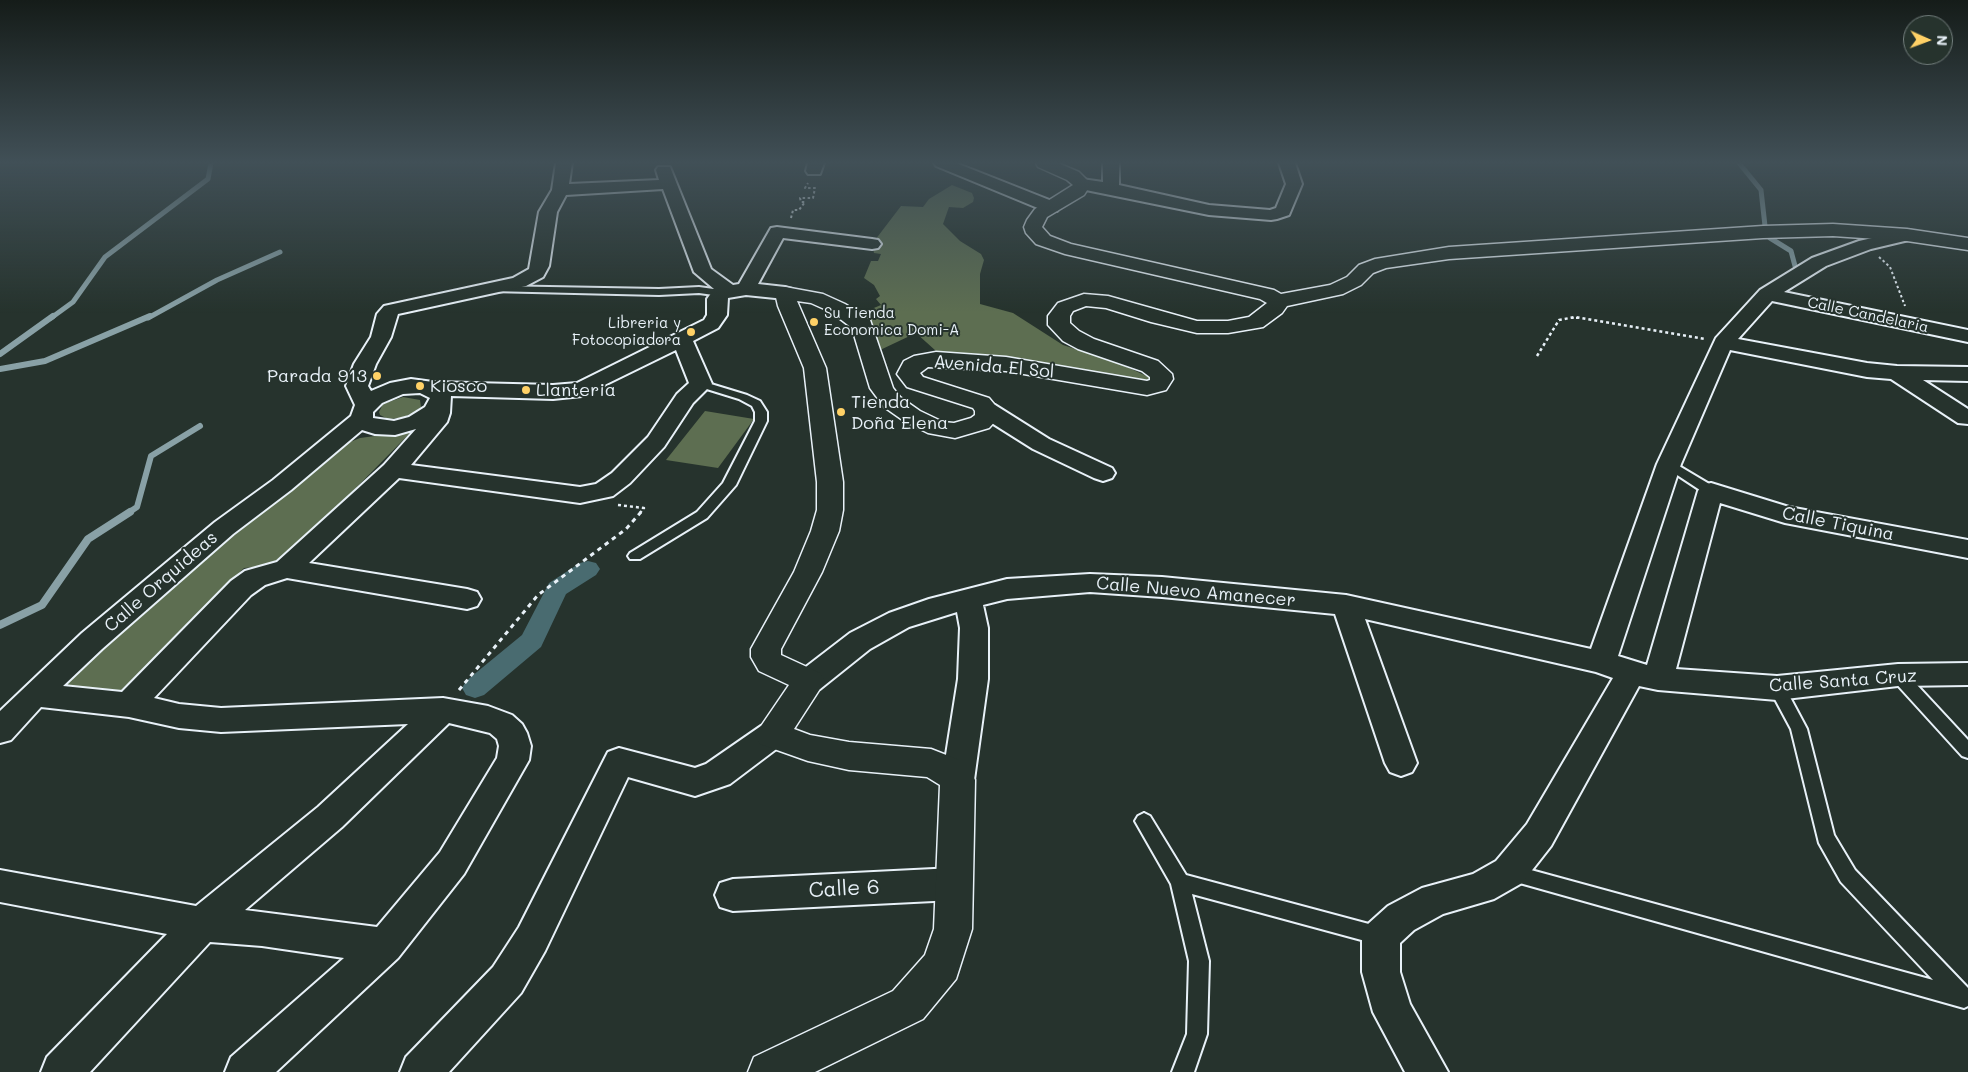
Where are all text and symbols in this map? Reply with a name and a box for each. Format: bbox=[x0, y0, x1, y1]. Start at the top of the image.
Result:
north arrow bbox=[1903, 15, 1953, 65]
text: N bbox=[1933, 35, 1952, 46]
street label: Calle Candelaria bbox=[1806, 293, 1930, 337]
place label: Su Tienda Economica Domi-A bbox=[824, 304, 959, 339]
place label: Libreria y Fotocopiadora bbox=[572, 314, 681, 349]
marker: Su Tienda Economica Domi-A bbox=[808, 316, 820, 328]
marker: Libreria y Fotocopiadora bbox=[685, 326, 697, 338]
street label: Avenida El Sol bbox=[933, 351, 1055, 383]
place label: Parada 913 bbox=[267, 365, 367, 387]
marker: Parada 913 bbox=[371, 370, 383, 382]
place label: Kiosco bbox=[430, 375, 487, 397]
place label: Llanteria bbox=[536, 379, 616, 401]
marker: Kiosco bbox=[414, 380, 426, 392]
marker: Llanteria bbox=[520, 384, 532, 396]
place label: Tienda Doña Elena bbox=[851, 391, 948, 434]
marker: Tienda Doña Elena bbox=[835, 406, 847, 418]
street label: Calle Tiquina bbox=[1780, 503, 1896, 545]
street label: Calle Orquideas bbox=[100, 527, 222, 637]
street label: Calle Nuevo Amanecer bbox=[1095, 573, 1297, 611]
street label: Calle Santa Cruz bbox=[1768, 665, 1918, 697]
street label: Calle 6 bbox=[808, 875, 880, 903]

